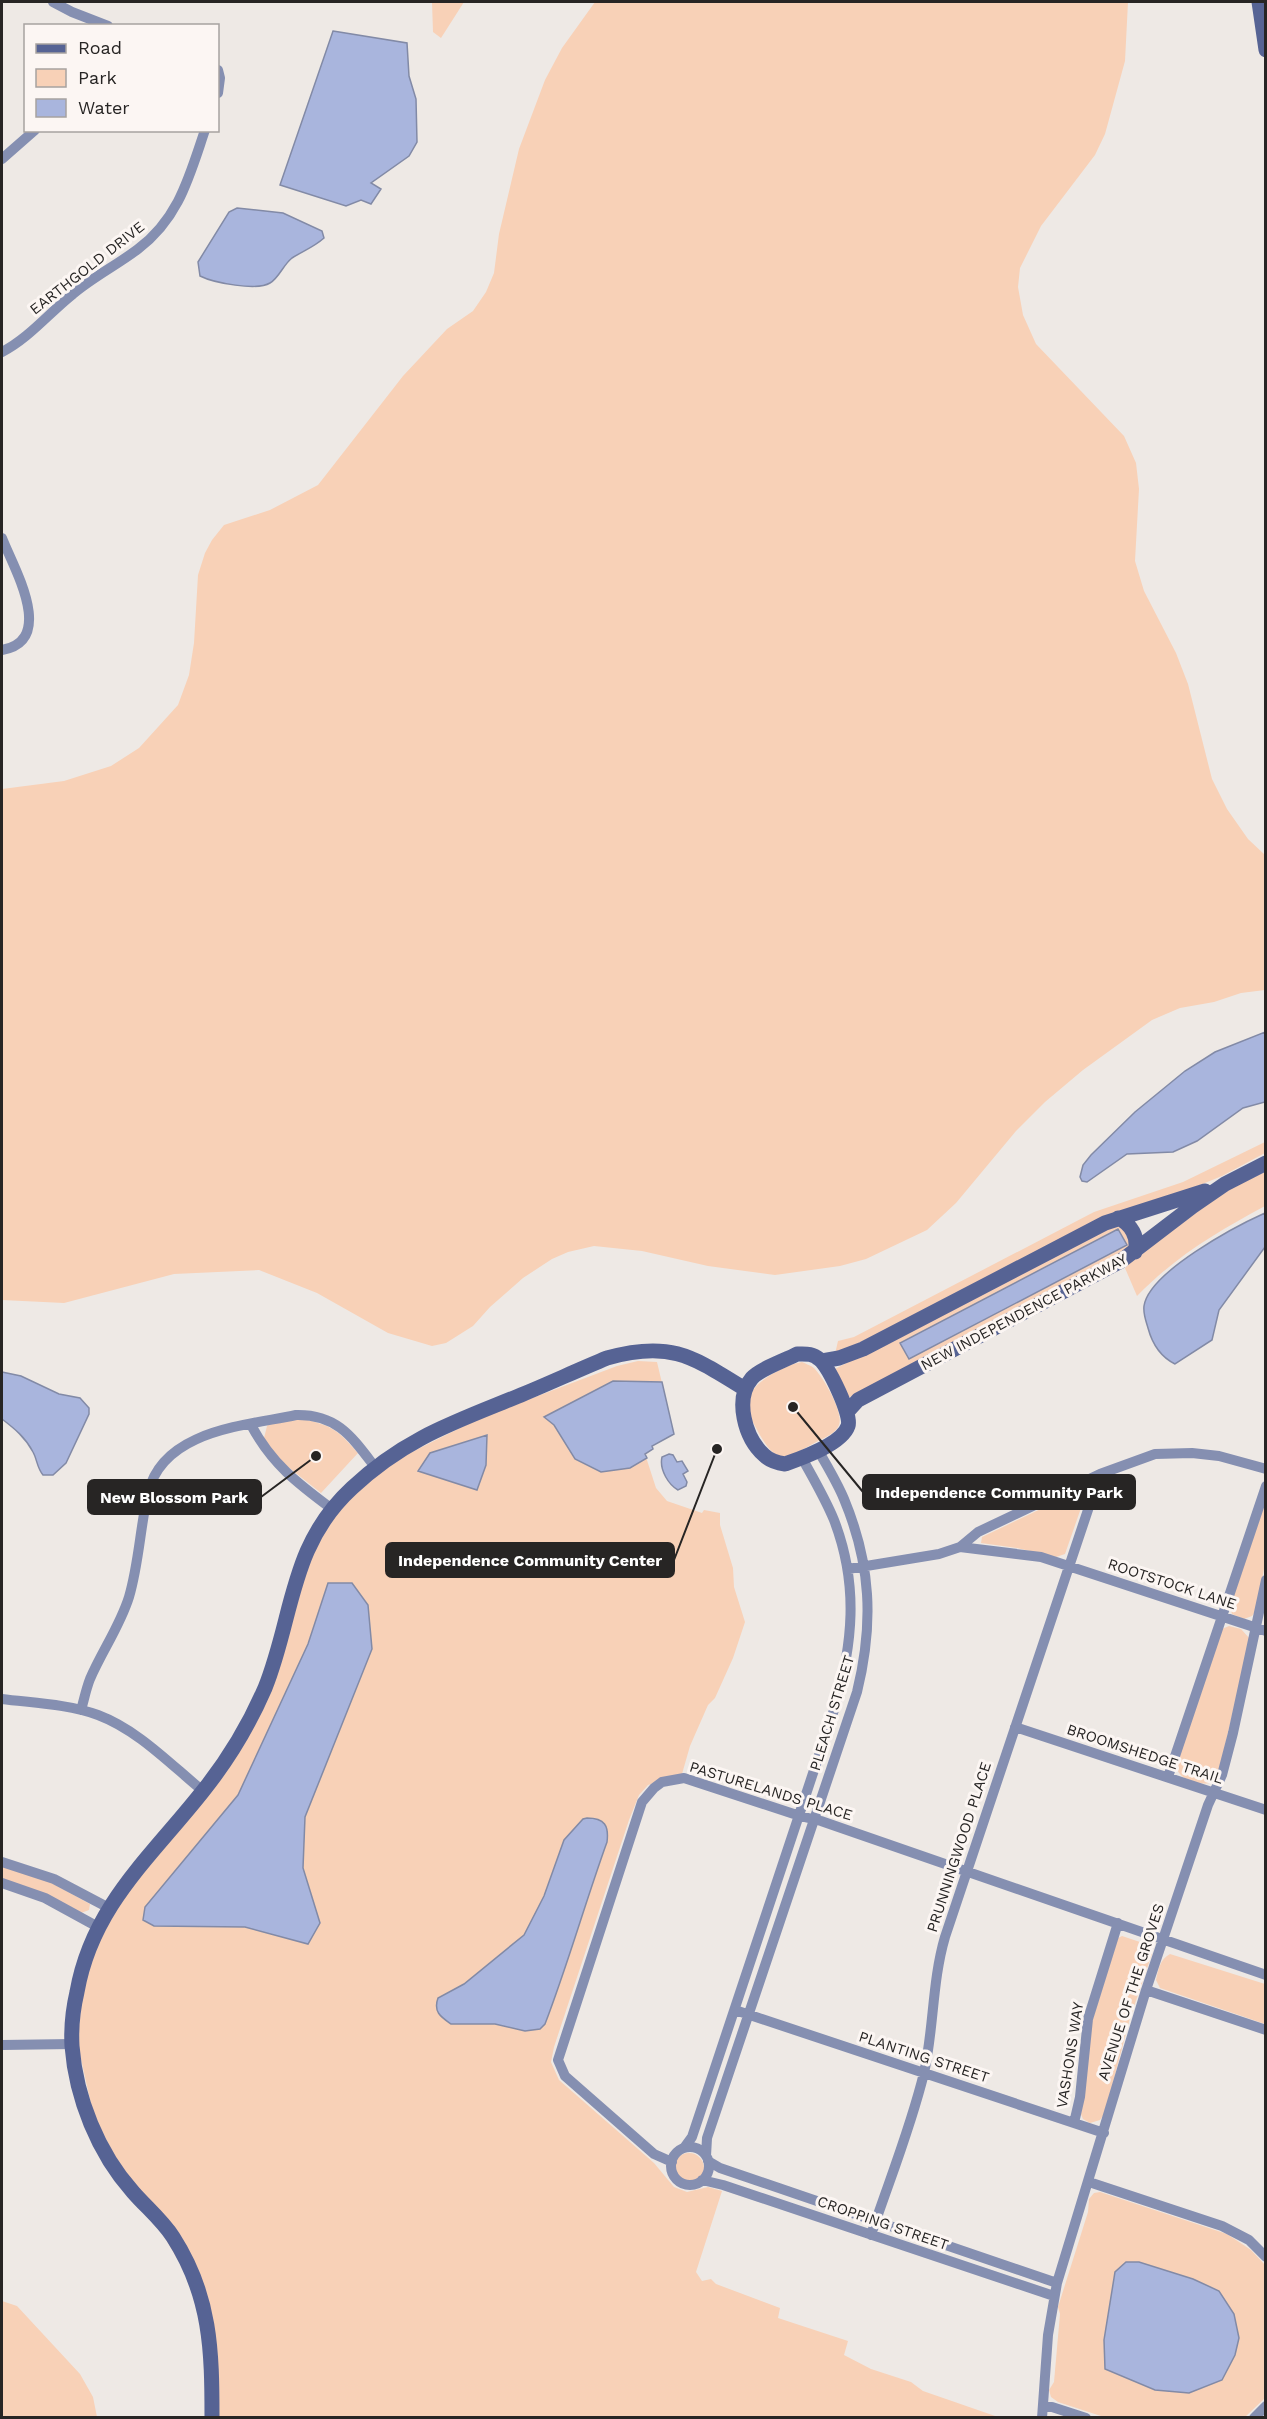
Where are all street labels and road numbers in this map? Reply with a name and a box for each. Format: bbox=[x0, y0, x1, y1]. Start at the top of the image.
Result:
street label: EARTHGOLD DRIVE bbox=[26, 218, 148, 318]
street label: NEW INDEPENDENCE PARKWAY bbox=[918, 1250, 1131, 1374]
street label: ROOTSTOCK LANE bbox=[1105, 1555, 1239, 1613]
street label: PLEACH STREET bbox=[806, 1653, 858, 1773]
street label: BROOMSHEDGE TRAIL bbox=[1064, 1720, 1226, 1788]
street label: PASTURELANDS PLACE bbox=[687, 1758, 855, 1824]
street label: PRUNNINGWOOD PLACE bbox=[923, 1759, 995, 1935]
street label: AVENUE OF THE GROVES bbox=[1094, 1901, 1168, 2083]
street label: VASHONS WAY bbox=[1053, 2000, 1087, 2109]
street label: PLANTING STREET bbox=[857, 2027, 991, 2087]
street label: CROPPING STREET bbox=[815, 2192, 951, 2254]

